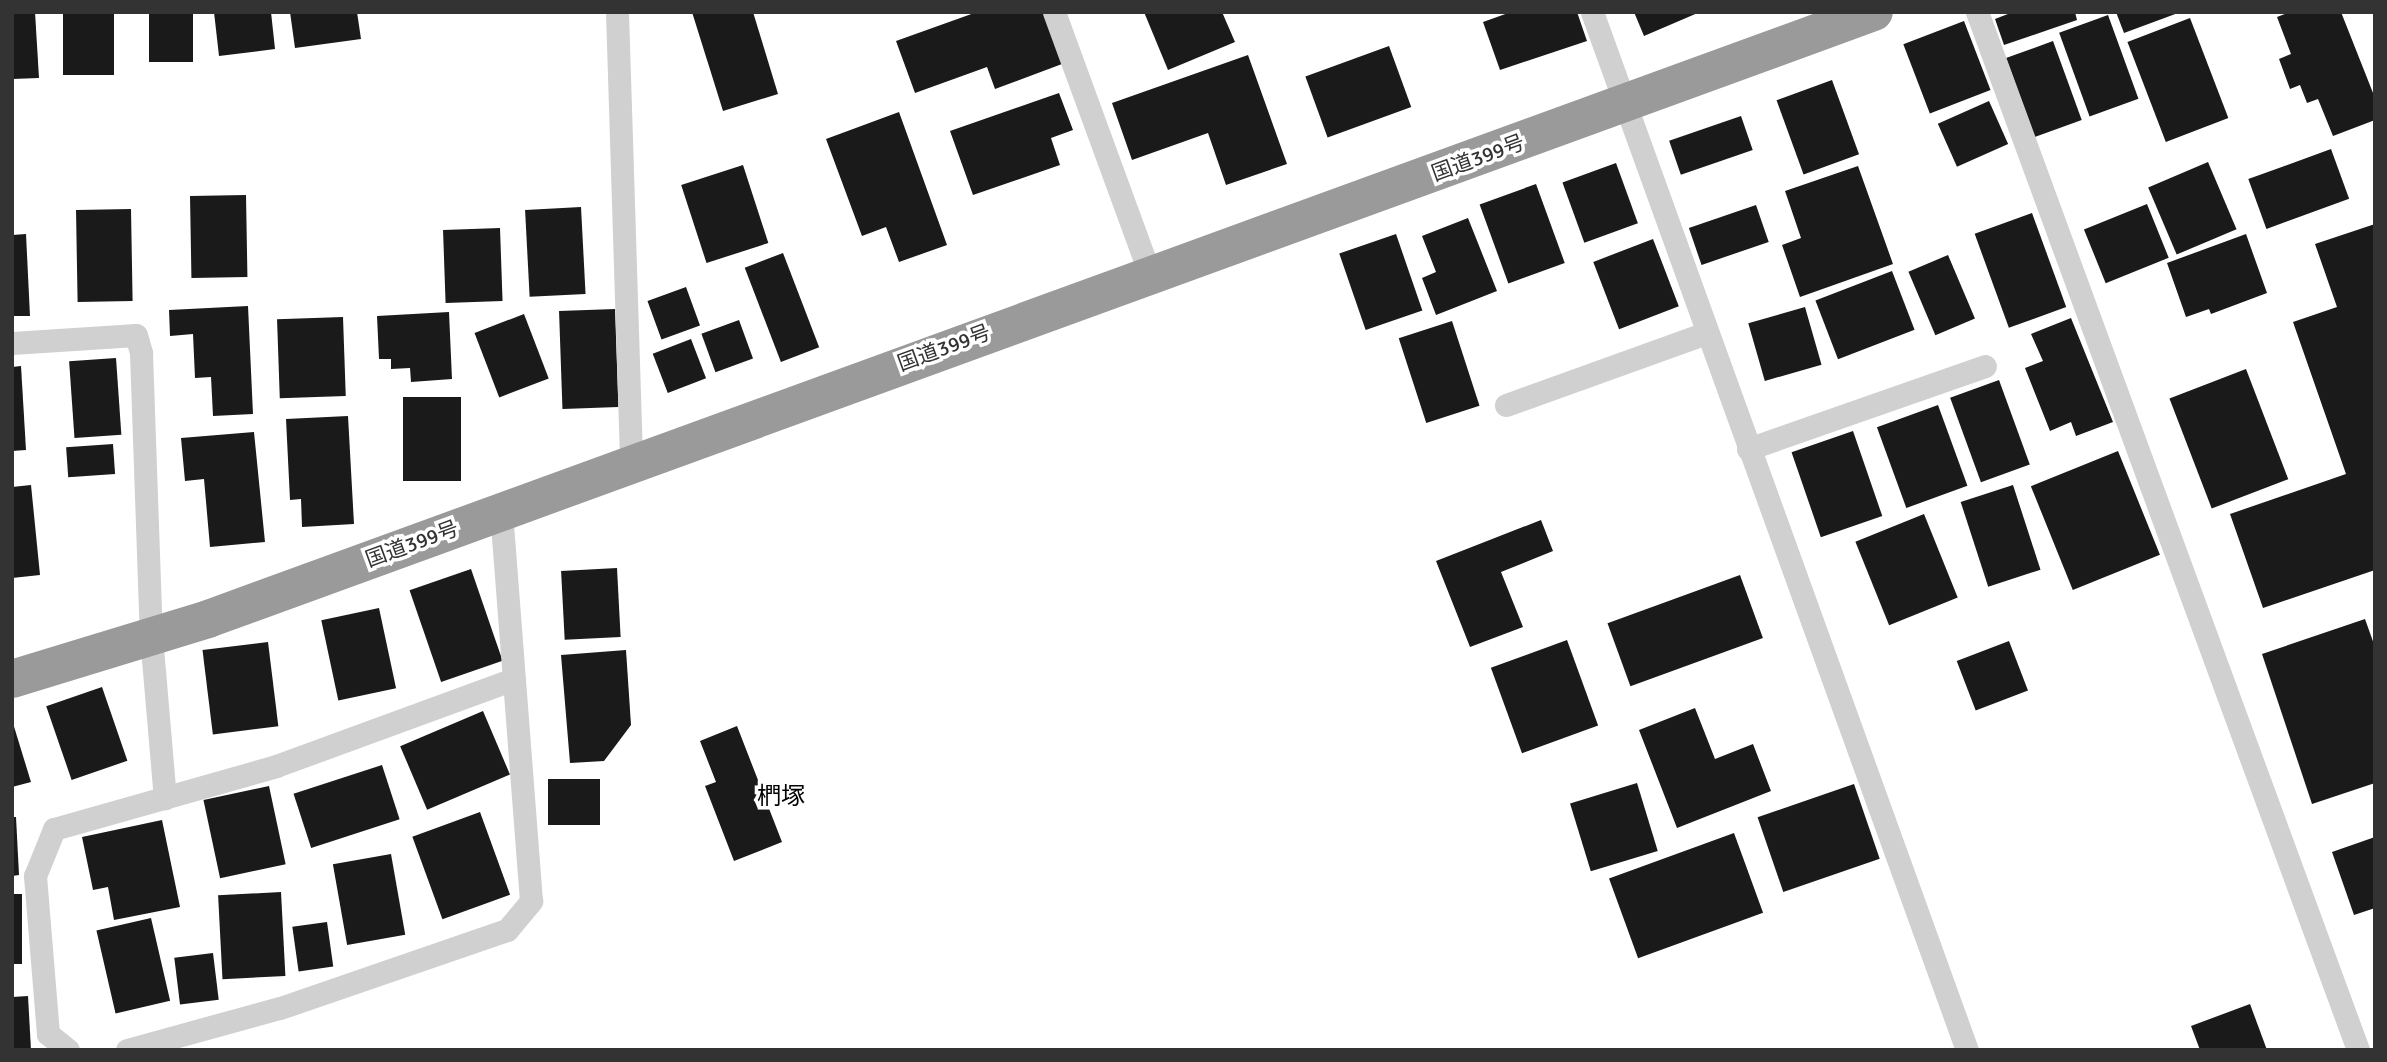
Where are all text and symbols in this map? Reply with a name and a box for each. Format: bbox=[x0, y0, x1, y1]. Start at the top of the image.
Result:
street label: 国道399号 bbox=[1428, 130, 1528, 186]
street label: 国道399号 bbox=[894, 320, 994, 376]
street label: 国道399号 bbox=[362, 516, 462, 572]
district label: 椚塚 bbox=[757, 783, 805, 811]

